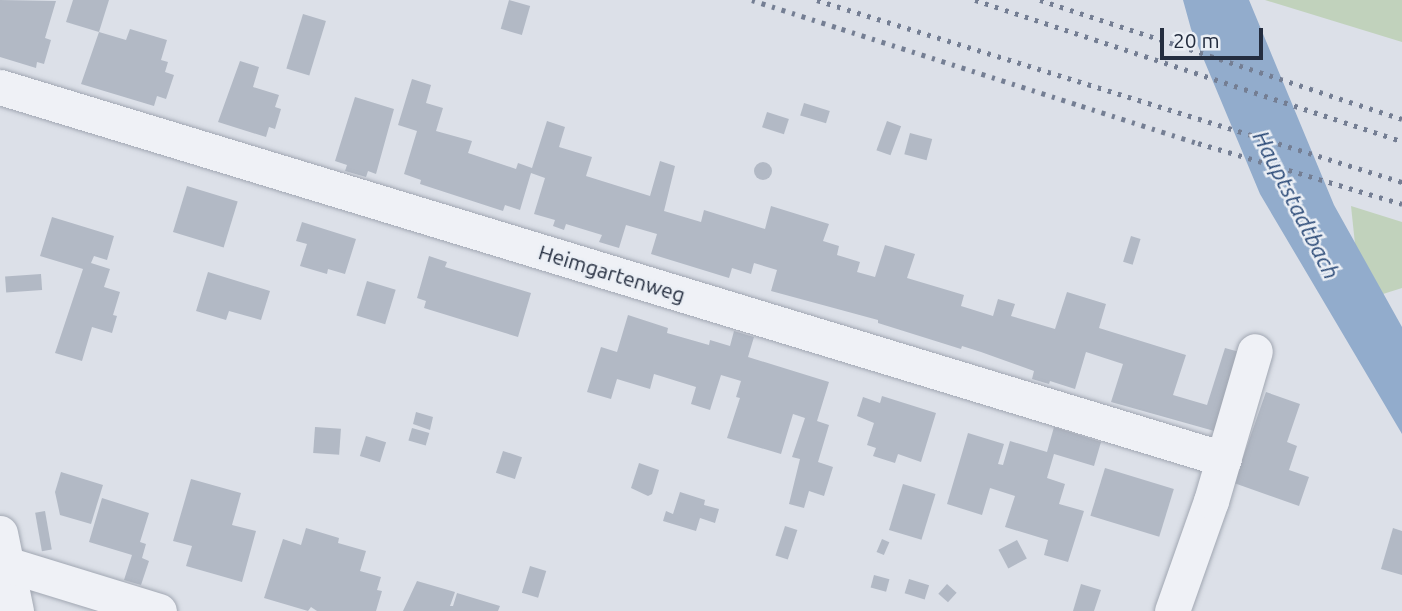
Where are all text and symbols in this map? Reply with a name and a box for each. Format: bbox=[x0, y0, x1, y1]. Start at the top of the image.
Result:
scale bar bbox=[1164, 14, 1267, 58]
text: 20 m bbox=[1173, 28, 1220, 52]
water label: Hauptstadtbach bbox=[1247, 126, 1345, 284]
street label: Heimgartenweg bbox=[536, 239, 688, 307]

